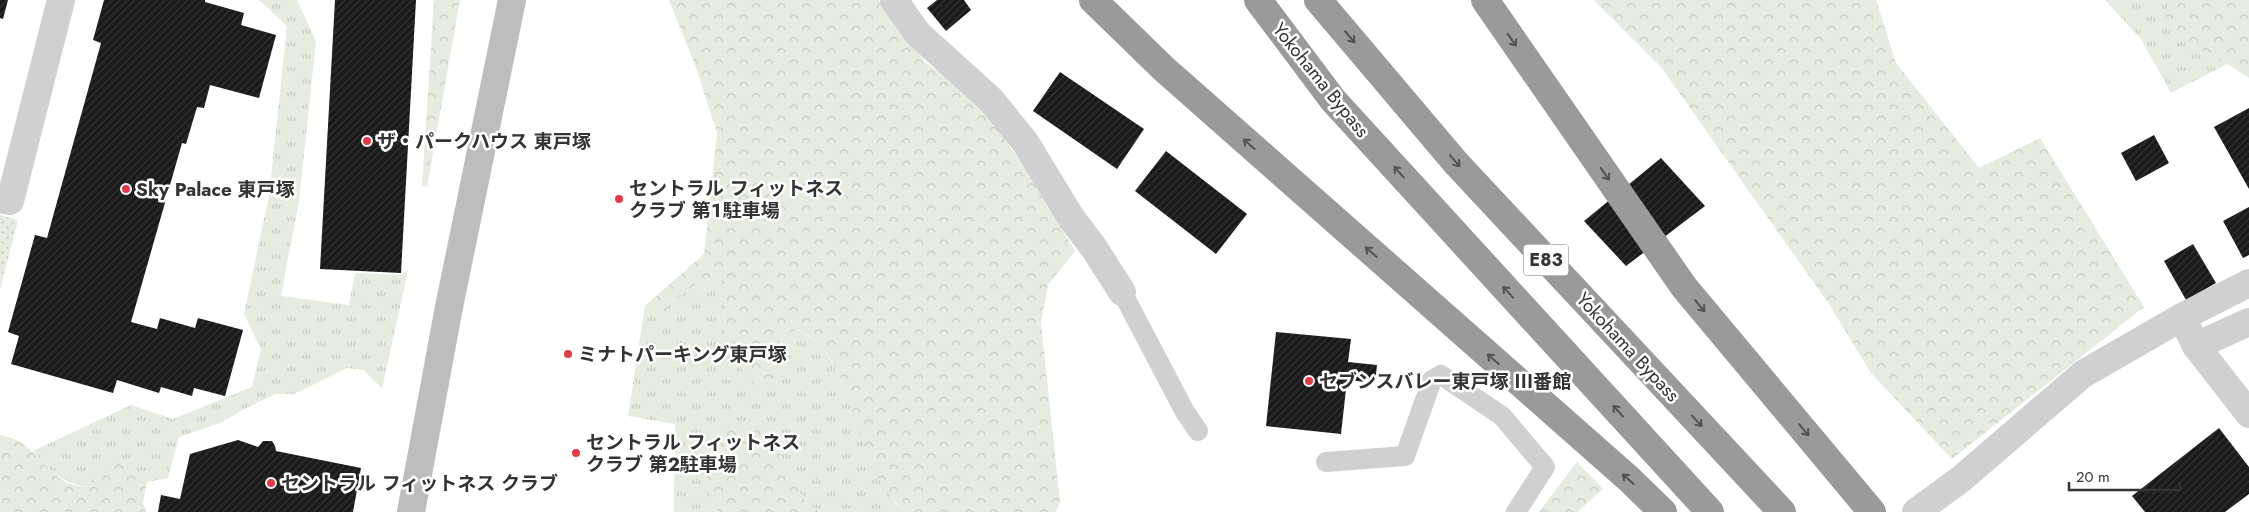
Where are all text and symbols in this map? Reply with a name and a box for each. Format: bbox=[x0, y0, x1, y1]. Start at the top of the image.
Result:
street label: Yokohama Bypass bbox=[1266, 17, 1376, 143]
one-way arrow bbox=[1344, 31, 1355, 44]
one-way arrow bbox=[1507, 33, 1517, 47]
place label: ザ・パークハウス 東戸塚 bbox=[377, 128, 591, 155]
marker: ザ・パークハウス 東戸塚 bbox=[361, 135, 373, 147]
one-way arrow bbox=[1243, 139, 1256, 150]
one-way arrow bbox=[1449, 155, 1461, 168]
one-way arrow bbox=[1393, 165, 1405, 178]
one-way arrow bbox=[1600, 167, 1610, 181]
place label: セントラル フィットネス クラブ 第１駐車場 bbox=[629, 175, 843, 224]
place label: Sky Palace 東戸塚 bbox=[136, 176, 295, 203]
marker: Sky Palace 東戸塚 bbox=[120, 183, 132, 195]
marker: セントラル フィットネス クラブ 第１駐車場 bbox=[613, 193, 625, 205]
road number: E83 bbox=[1524, 244, 1568, 276]
one-way arrow bbox=[1365, 246, 1378, 258]
one-way arrow bbox=[1503, 285, 1514, 298]
street label: Yokohama Bypass bbox=[1570, 286, 1686, 408]
one-way arrow bbox=[1694, 299, 1705, 312]
place label: ミナトパーキング東戸塚 bbox=[578, 341, 786, 368]
marker: ミナトパーキング東戸塚 bbox=[562, 348, 574, 360]
one-way arrow bbox=[1487, 354, 1500, 365]
place label: セブンスバレー東戸塚 Ⅲ番館 bbox=[1319, 368, 1571, 395]
marker: セブンスバレー東戸塚 Ⅲ番館 bbox=[1303, 375, 1315, 387]
one-way arrow bbox=[1612, 405, 1624, 418]
one-way arrow bbox=[1691, 414, 1703, 427]
one-way arrow bbox=[1798, 424, 1809, 437]
place label: セントラル フィットネス クラブ 第２駐車場 bbox=[586, 429, 800, 478]
marker: セントラル フィットネス クラブ 第２駐車場 bbox=[570, 447, 582, 459]
scale bar bbox=[2069, 460, 2180, 492]
text: 20 m bbox=[2076, 466, 2110, 488]
place label: セントラル フィットネス クラブ bbox=[281, 470, 558, 497]
one-way arrow bbox=[1622, 473, 1635, 485]
marker: セントラル フィットネス クラブ bbox=[265, 477, 277, 489]

